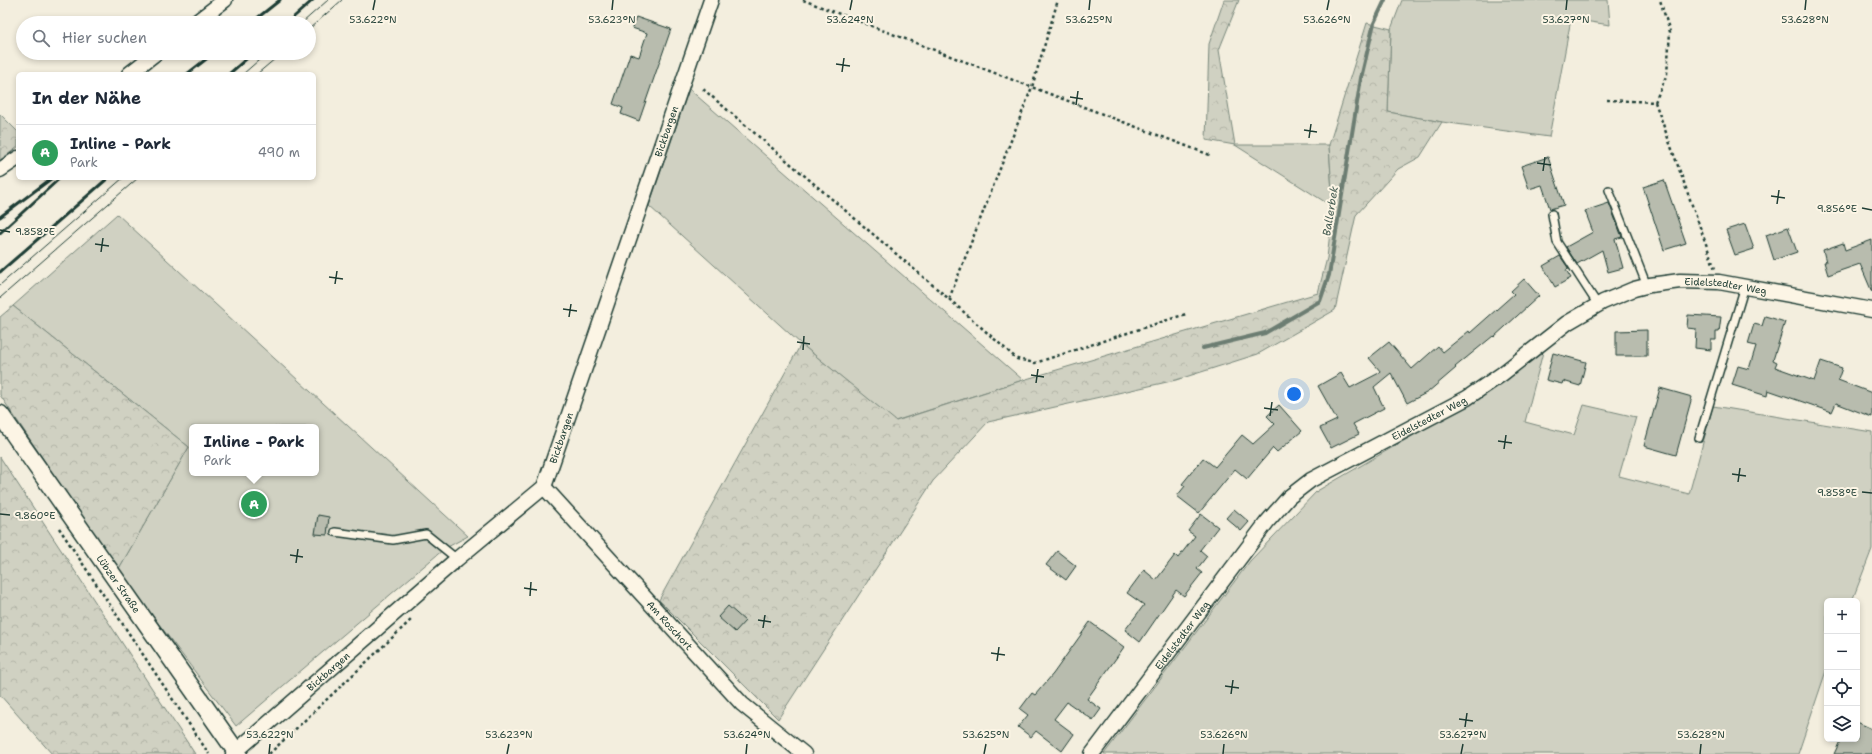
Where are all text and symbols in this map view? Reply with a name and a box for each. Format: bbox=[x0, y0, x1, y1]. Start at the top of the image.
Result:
text: 53.622°N bbox=[349, 13, 397, 26]
text: 53.623°N bbox=[588, 13, 636, 26]
text: 53.624°N bbox=[826, 13, 874, 26]
text: 53.625°N bbox=[1066, 13, 1112, 26]
text: 53.626°N bbox=[1303, 13, 1351, 26]
text: 53.627°N bbox=[1542, 13, 1590, 26]
text: 53.628°N bbox=[1781, 13, 1829, 26]
search box bbox=[16, 16, 316, 60]
icon: search bbox=[30, 27, 52, 49]
text: Hier suchen bbox=[62, 28, 147, 48]
text: In der Nähe bbox=[32, 87, 141, 109]
street label: Bickbargen bbox=[652, 104, 681, 159]
text: Inline - Park bbox=[70, 134, 171, 154]
text: A bbox=[40, 144, 50, 161]
text: 490 m bbox=[258, 144, 300, 161]
text: Park bbox=[70, 154, 98, 171]
water label: Ballerbek bbox=[1319, 184, 1342, 237]
text: 9.856°E bbox=[1817, 202, 1857, 215]
text: 9.858°E bbox=[15, 225, 55, 238]
street label: Eidelstedter Weg bbox=[1684, 275, 1768, 298]
your location bbox=[1284, 384, 1304, 404]
street label: Eidelstedter Weg bbox=[1389, 393, 1469, 444]
street label: Bickbargen bbox=[547, 411, 576, 465]
popup bbox=[189, 424, 319, 476]
text: Inline - Park bbox=[204, 432, 304, 452]
text: Park bbox=[204, 452, 231, 469]
text: 9.858°E bbox=[1817, 486, 1857, 499]
pin: A bbox=[241, 489, 267, 519]
text: 9.860°E bbox=[15, 509, 56, 522]
street label: Lübzer Straße bbox=[93, 552, 143, 616]
street label: Am Roschort bbox=[644, 598, 695, 653]
street label: Eidelstedter Weg bbox=[1152, 598, 1212, 672]
map controls bbox=[1824, 598, 1860, 742]
button: + bbox=[1824, 598, 1860, 634]
button: − bbox=[1824, 634, 1860, 670]
street label: Bickbargen bbox=[304, 649, 353, 694]
button: locate bbox=[1824, 670, 1860, 706]
button: layers bbox=[1824, 706, 1860, 742]
text: 53.622°N bbox=[246, 728, 294, 741]
text: 53.623°N bbox=[485, 728, 533, 741]
text: 53.624°N bbox=[723, 728, 771, 741]
text: 53.625°N bbox=[963, 728, 1009, 741]
text: 53.626°N bbox=[1200, 728, 1248, 741]
text: 53.627°N bbox=[1439, 728, 1487, 741]
text: 53.628°N bbox=[1677, 728, 1725, 741]

